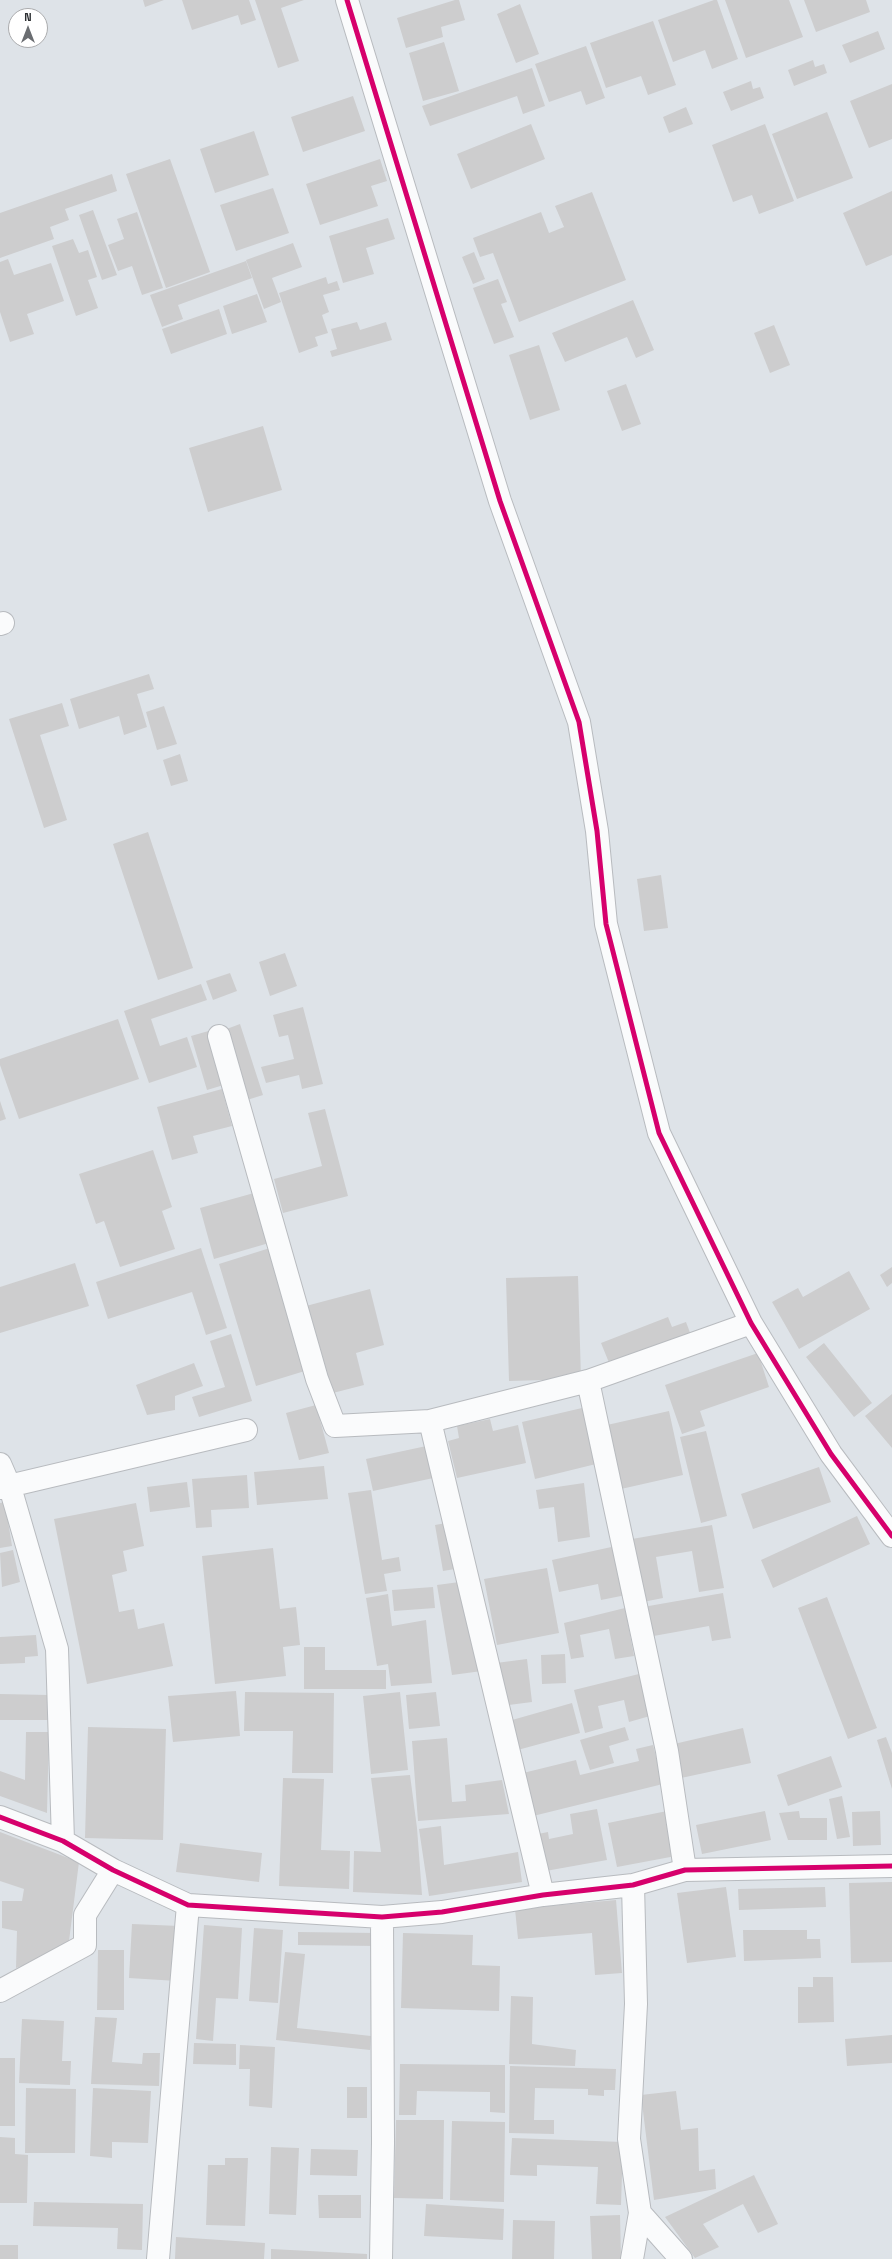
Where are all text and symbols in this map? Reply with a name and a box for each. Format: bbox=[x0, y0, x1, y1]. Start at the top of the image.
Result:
north arrow bbox=[8, 8, 48, 48]
text: N bbox=[24, 10, 32, 24]

